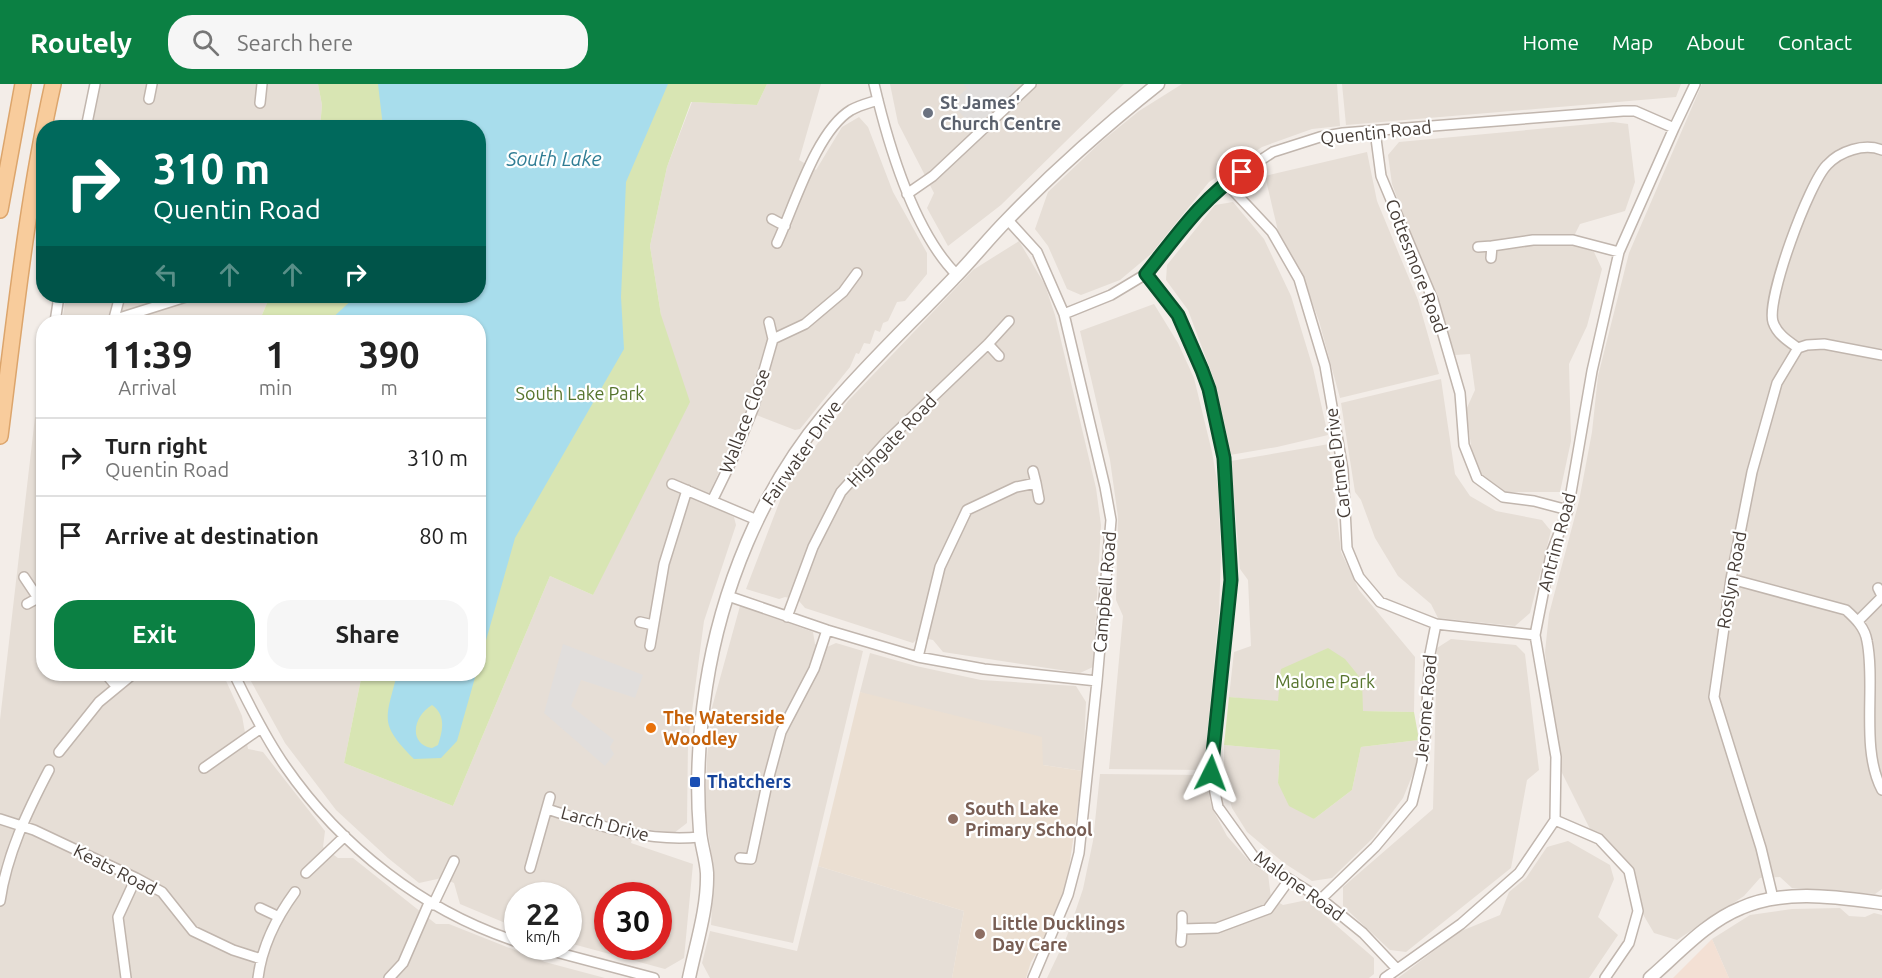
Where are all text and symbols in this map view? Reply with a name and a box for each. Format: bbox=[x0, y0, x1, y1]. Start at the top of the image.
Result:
search box bbox=[168, 15, 588, 69]
icon: search bbox=[189, 26, 222, 59]
text: Routely bbox=[30, 27, 132, 58]
text: Search here bbox=[237, 30, 353, 55]
text: Home bbox=[1522, 30, 1579, 54]
text: Map bbox=[1612, 30, 1653, 54]
text: About bbox=[1686, 30, 1745, 54]
text: Contact bbox=[1778, 30, 1852, 54]
place label: St James' Church Centre bbox=[940, 92, 1061, 133]
marker: St James' Church Centre bbox=[921, 106, 935, 120]
street label: Quentin Road bbox=[1319, 116, 1433, 149]
icon: right bbox=[54, 144, 132, 222]
text: 310 m bbox=[153, 145, 270, 192]
pin bbox=[1216, 146, 1267, 197]
water label: South Lake bbox=[505, 147, 602, 170]
icon: arrive bbox=[1225, 155, 1258, 188]
text: Quentin Road bbox=[153, 194, 321, 224]
street label: Cottesmore Road bbox=[1382, 196, 1452, 335]
icon: left bbox=[150, 258, 183, 291]
icon: ahead bbox=[213, 258, 246, 291]
icon: ahead bbox=[276, 258, 309, 291]
icon: right bbox=[339, 258, 372, 291]
text: 11:39 bbox=[102, 334, 192, 375]
text: 1 bbox=[265, 334, 286, 375]
text: 390 bbox=[359, 334, 420, 375]
street label: Wallace Close bbox=[715, 365, 773, 476]
text: Arrival bbox=[118, 376, 177, 399]
text: min bbox=[259, 376, 292, 399]
text: m bbox=[381, 376, 398, 399]
park label: South Lake Park bbox=[516, 383, 644, 403]
street label: Highgate Road bbox=[842, 390, 940, 490]
street label: Fairwater Drive bbox=[758, 396, 845, 509]
street label: Cartmel Drive bbox=[1320, 407, 1354, 519]
text: Turn right bbox=[105, 433, 207, 458]
icon: right bbox=[54, 441, 87, 474]
text: 310 m bbox=[407, 445, 468, 470]
text: Quentin Road bbox=[105, 458, 229, 481]
street label: Antrim Road bbox=[1533, 490, 1579, 593]
icon: arrive bbox=[54, 519, 87, 552]
text: Arrive at destination bbox=[105, 523, 319, 548]
text: 80 m bbox=[419, 523, 468, 548]
street label: Roslyn Road bbox=[1713, 529, 1749, 630]
street label: Campbell Road bbox=[1089, 530, 1119, 653]
button: Exit bbox=[54, 600, 255, 669]
button: Share bbox=[267, 600, 468, 669]
street label: Jerome Road bbox=[1410, 654, 1440, 762]
park label: Malone Park bbox=[1275, 671, 1375, 691]
place label: The Waterside Woodley bbox=[663, 707, 785, 748]
marker: The Waterside Woodley bbox=[644, 721, 658, 735]
position arrow bbox=[1179, 741, 1243, 805]
place label: Thatchers bbox=[707, 771, 791, 791]
marker: Thatchers bbox=[688, 775, 702, 789]
place label: South Lake Primary School bbox=[965, 798, 1093, 839]
street label: Larch Drive bbox=[559, 802, 652, 844]
marker: South Lake Primary School bbox=[946, 812, 960, 826]
street label: Keats Road bbox=[71, 840, 160, 899]
street label: Malone Road bbox=[1251, 846, 1348, 924]
speed limit sign: 30 bbox=[594, 882, 672, 960]
text: 22 bbox=[526, 897, 560, 931]
place label: Little Ducklings Day Care bbox=[992, 913, 1125, 954]
marker: Little Ducklings Day Care bbox=[973, 927, 987, 941]
text: km/h bbox=[526, 928, 560, 945]

